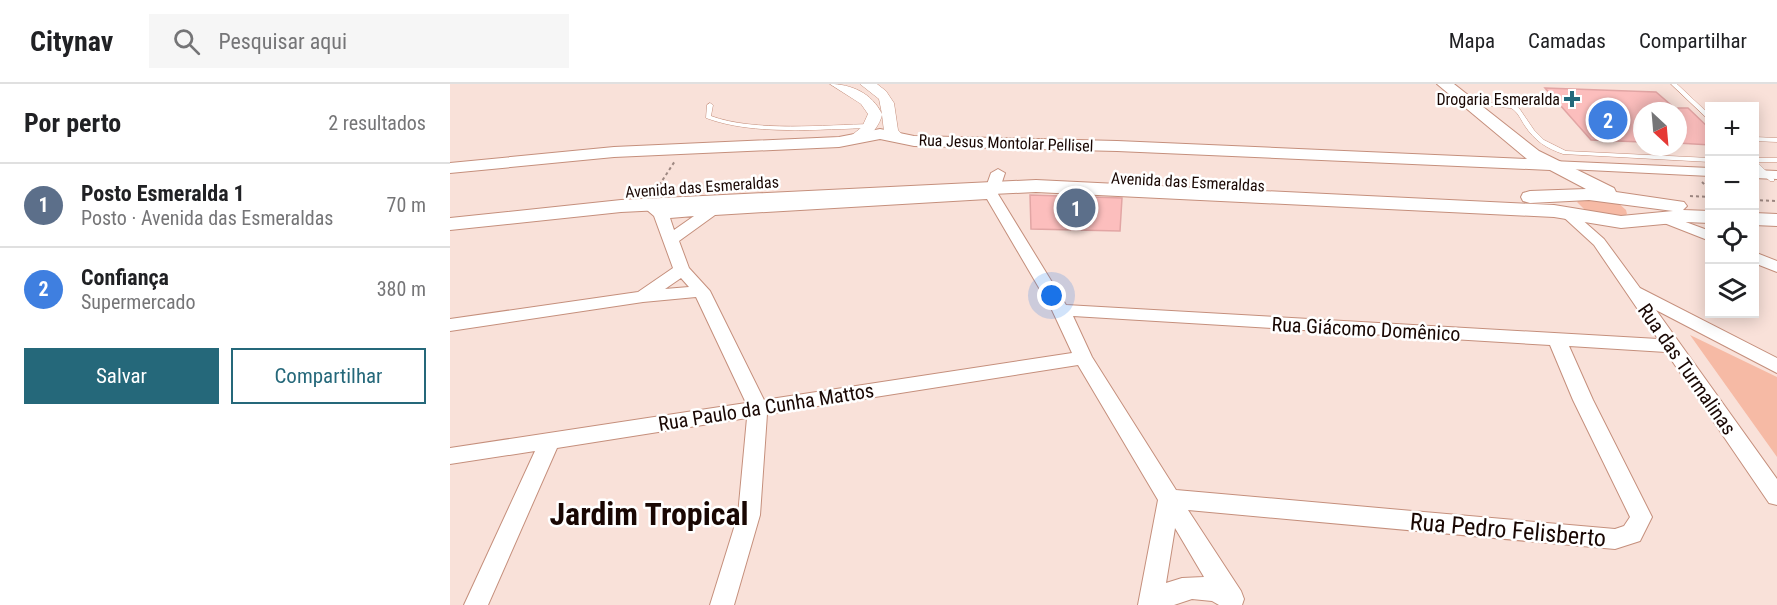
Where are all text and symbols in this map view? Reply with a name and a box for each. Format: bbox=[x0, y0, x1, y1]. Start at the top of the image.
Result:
search box bbox=[149, 14, 569, 68]
text: Citynav bbox=[30, 25, 113, 58]
icon: search bbox=[170, 25, 203, 58]
text: Pesquisar aqui bbox=[218, 29, 347, 54]
text: Mapa bbox=[1449, 29, 1495, 53]
text: Camadas bbox=[1528, 29, 1606, 53]
text: Compartilhar bbox=[1639, 29, 1747, 53]
place label: Drogaria Esmeralda bbox=[1436, 90, 1560, 109]
marker: Drogaria Esmeralda bbox=[1565, 92, 1579, 106]
pin: 2 bbox=[1588, 98, 1628, 142]
north arrow bbox=[1633, 102, 1687, 156]
map controls bbox=[1705, 102, 1759, 318]
button: + bbox=[1705, 102, 1759, 156]
text: Por perto bbox=[24, 108, 121, 138]
text: 2 resultados bbox=[328, 111, 426, 135]
street label: Rua Jesus Montolar Pellisel bbox=[918, 130, 1094, 156]
button: − bbox=[1705, 156, 1759, 210]
street label: Avenida das Esmeraldas bbox=[1111, 168, 1265, 196]
street label: Avenida das Esmeraldas bbox=[625, 172, 779, 202]
text: Posto Esmeralda 1 bbox=[81, 181, 245, 206]
pin: 1 bbox=[1056, 186, 1096, 230]
text: 1 bbox=[38, 193, 49, 217]
text: 70 m bbox=[387, 193, 426, 217]
text: Posto · Avenida das Esmeraldas bbox=[81, 206, 333, 230]
button: locate bbox=[1705, 210, 1759, 264]
button: layers bbox=[1705, 264, 1759, 318]
text: Confiança bbox=[81, 265, 169, 290]
text: 2 bbox=[38, 277, 49, 301]
text: 380 m bbox=[377, 277, 426, 301]
your location bbox=[1037, 281, 1066, 310]
text: Supermercado bbox=[81, 290, 196, 314]
street label: Rua das Turmalinas bbox=[1633, 299, 1741, 439]
street label: Rua Giácomo Domênico bbox=[1271, 312, 1461, 346]
button: Salvar bbox=[24, 348, 219, 404]
button: Compartilhar bbox=[231, 348, 426, 404]
street label: Rua Paulo da Cunha Mattos bbox=[656, 378, 876, 436]
district label: Jardim Tropical bbox=[549, 495, 749, 533]
street label: Rua Pedro Felisberto bbox=[1409, 507, 1607, 553]

